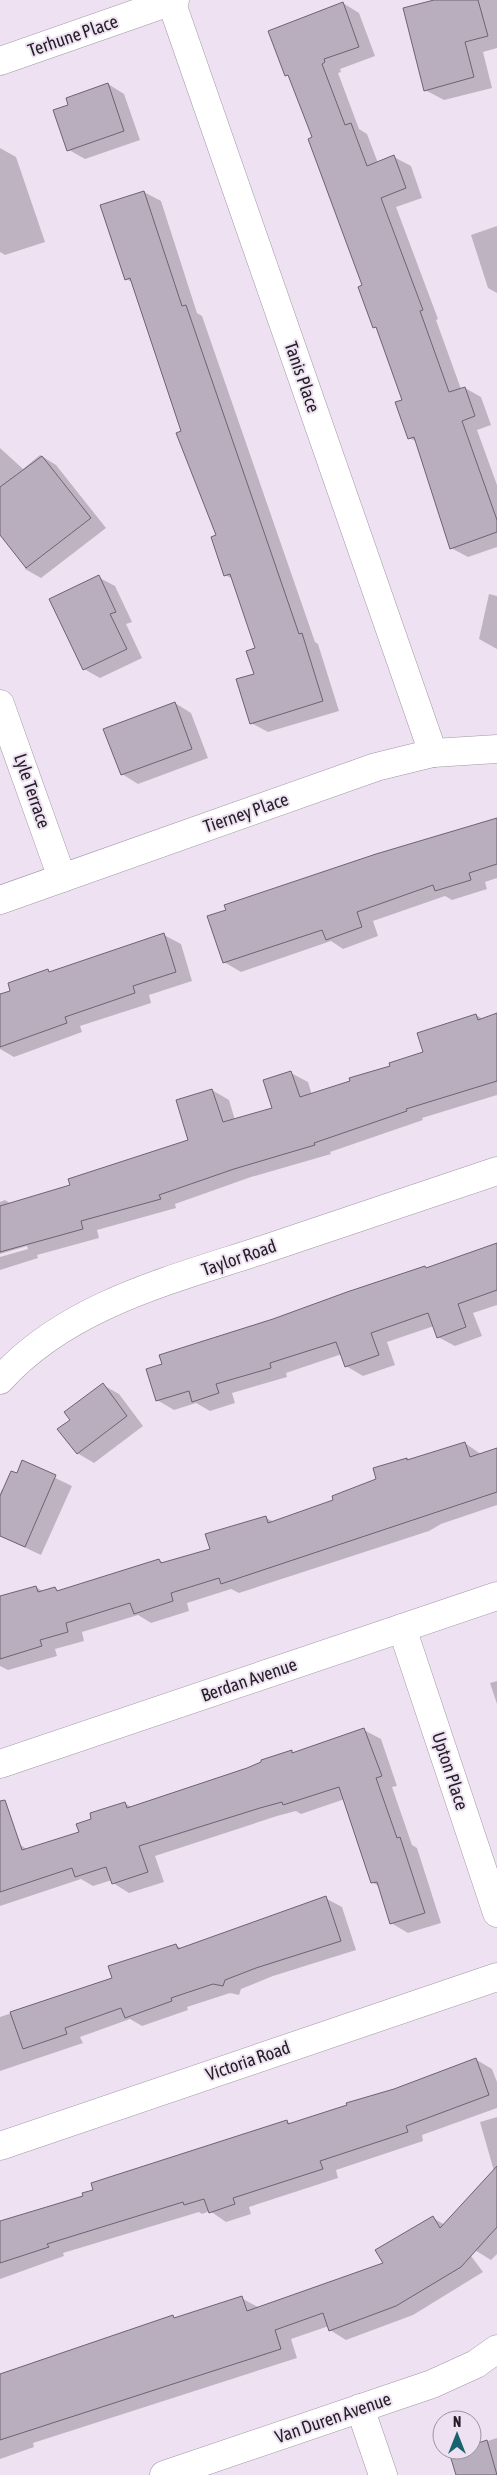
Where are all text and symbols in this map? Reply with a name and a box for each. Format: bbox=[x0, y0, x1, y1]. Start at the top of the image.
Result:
street label: Terhune Place bbox=[25, 10, 121, 61]
street label: Tanis Place bbox=[281, 339, 324, 415]
street label: Lyle Terrace bbox=[10, 751, 55, 831]
street label: Tierney Place bbox=[201, 788, 291, 837]
street label: Taylor Road bbox=[199, 1235, 279, 1280]
street label: Berdan Avenue bbox=[198, 1653, 300, 1706]
street label: Upton Place bbox=[428, 1729, 473, 1812]
street label: Victoria Road bbox=[203, 2036, 293, 2085]
street label: Van Duren Avenue bbox=[272, 2388, 394, 2447]
north arrow bbox=[432, 2410, 482, 2460]
text: N bbox=[453, 2414, 461, 2430]

